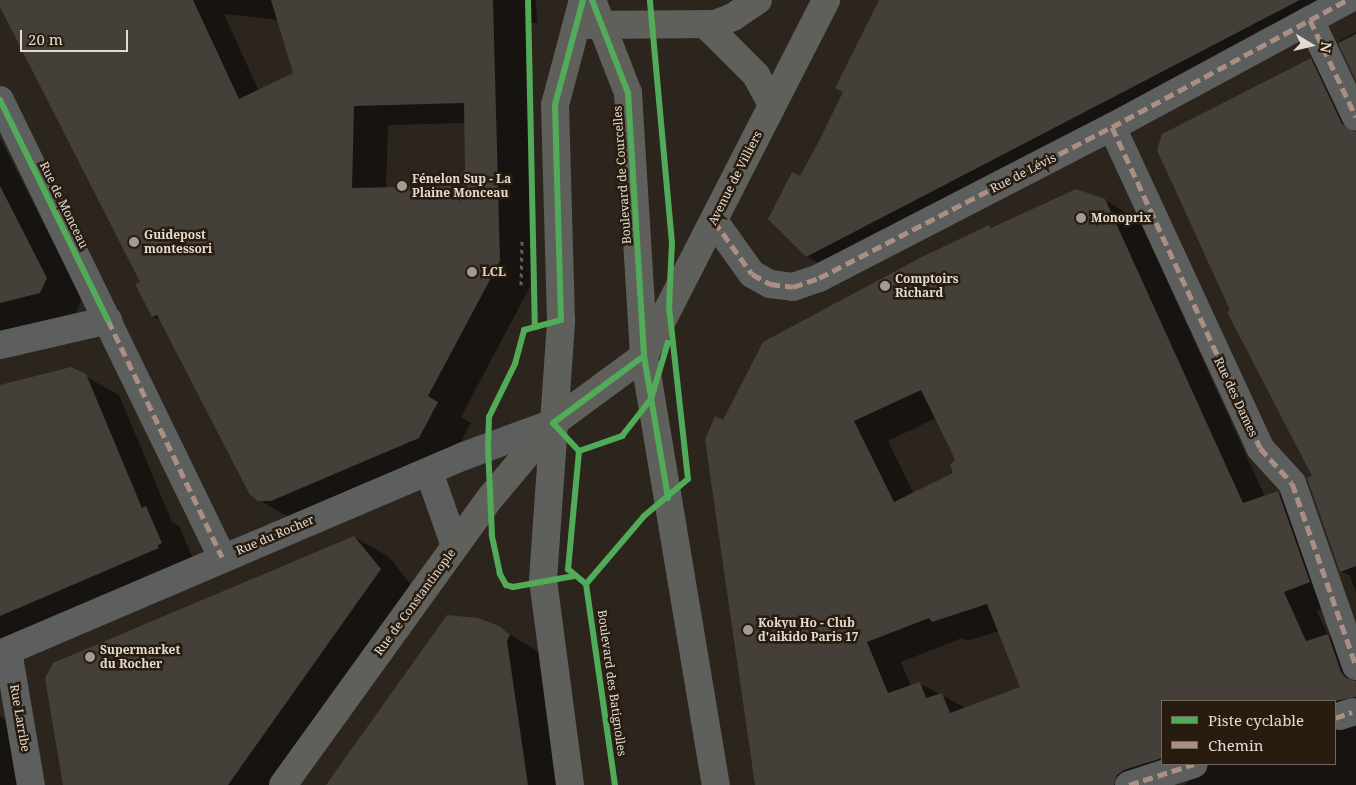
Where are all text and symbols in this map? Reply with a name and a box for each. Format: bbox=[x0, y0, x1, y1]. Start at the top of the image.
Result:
scale bar bbox=[22, 20, 130, 52]
north arrow bbox=[1286, 20, 1336, 70]
text: 20 m bbox=[28, 29, 63, 49]
text: N bbox=[1316, 40, 1337, 54]
street label: Boulevard de Courcelles bbox=[610, 105, 634, 245]
street label: Avenue de Villiers bbox=[705, 129, 765, 227]
street label: Rue de Lévis bbox=[988, 150, 1058, 196]
street label: Rue de Monceau bbox=[37, 159, 91, 251]
place label: Fénelon Sup - La Plaine Monceau bbox=[412, 172, 511, 200]
marker: Fénelon Sup - La Plaine Monceau bbox=[396, 180, 408, 192]
place label: Monoprix bbox=[1091, 211, 1151, 225]
marker: Monoprix bbox=[1075, 212, 1087, 224]
place label: Guidepost montessori bbox=[144, 228, 212, 256]
marker: Guidepost montessori bbox=[128, 236, 140, 248]
place label: LCL bbox=[482, 265, 506, 279]
marker: LCL bbox=[466, 266, 478, 278]
place label: Comptoirs Richard bbox=[895, 272, 958, 300]
marker: Comptoirs Richard bbox=[879, 280, 891, 292]
street label: Rue des Dames bbox=[1211, 355, 1261, 439]
street label: Rue du Rocher bbox=[234, 512, 316, 558]
street label: Rue de Constantinople bbox=[371, 546, 459, 658]
street label: Boulevard des Batignolles bbox=[595, 609, 629, 757]
place label: Kokyu Ho - Club d'aikido Paris 17 bbox=[758, 616, 859, 644]
marker: Kokyu Ho - Club d'aikido Paris 17 bbox=[742, 624, 754, 636]
place label: Supermarket du Rocher bbox=[100, 643, 180, 671]
marker: Supermarket du Rocher bbox=[84, 651, 96, 663]
street label: Rue Larribe bbox=[7, 683, 33, 753]
legend bbox=[1161, 700, 1336, 765]
text: Piste cyclable bbox=[1208, 710, 1304, 730]
text: Chemin bbox=[1208, 735, 1263, 755]

